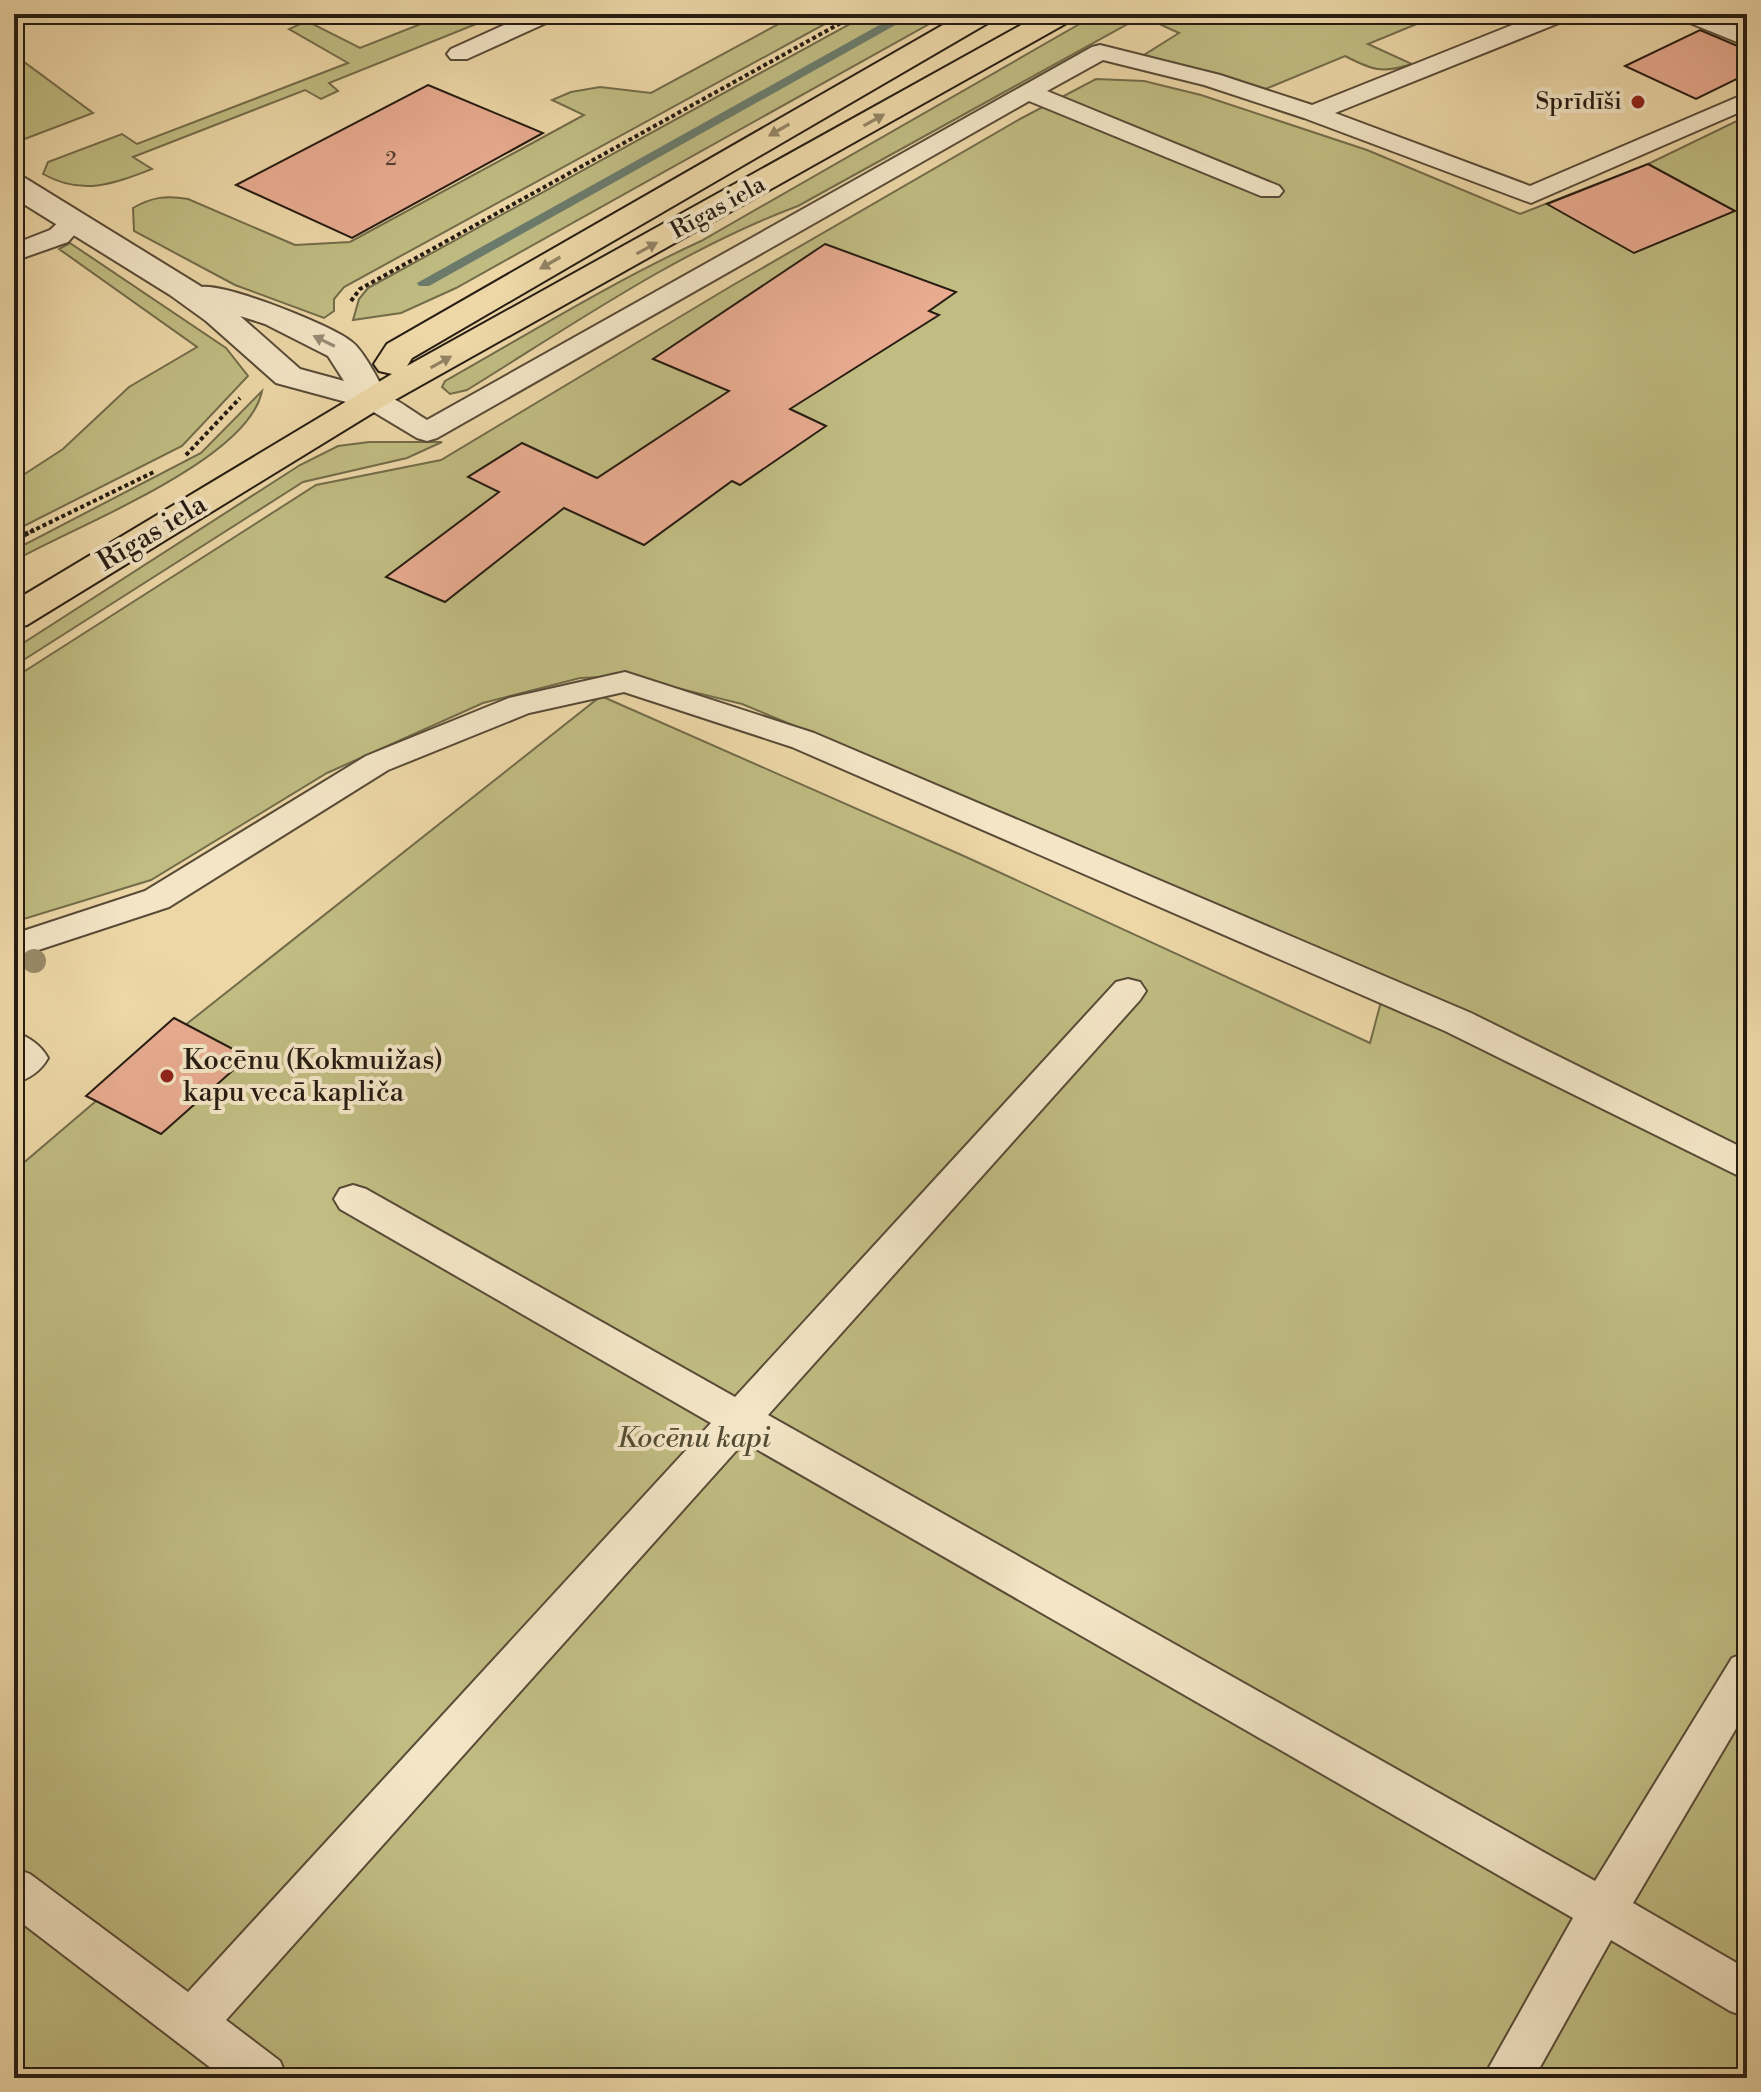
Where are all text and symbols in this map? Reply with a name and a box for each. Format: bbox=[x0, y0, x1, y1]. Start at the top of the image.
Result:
place label: Sprīdīši bbox=[1536, 87, 1622, 117]
marker: Sprīdīši bbox=[1629, 93, 1647, 111]
one-way arrow bbox=[863, 113, 885, 127]
one-way arrow bbox=[768, 123, 790, 137]
house number: 2 bbox=[385, 147, 397, 172]
street label: Rīgas iela bbox=[665, 169, 771, 246]
one-way arrow bbox=[636, 241, 658, 255]
one-way arrow bbox=[539, 256, 562, 270]
one-way arrow bbox=[313, 334, 336, 348]
one-way arrow bbox=[429, 355, 452, 369]
street label: Rīgas iela bbox=[91, 486, 214, 579]
place label: Kocēnu (Kokmuižas) kapu vecā kapliča bbox=[183, 1043, 443, 1110]
marker: Kocēnu (Kokmuižas) kapu vecā kapliča bbox=[158, 1067, 176, 1085]
park label: Kocēnu kapi bbox=[617, 1421, 771, 1456]

